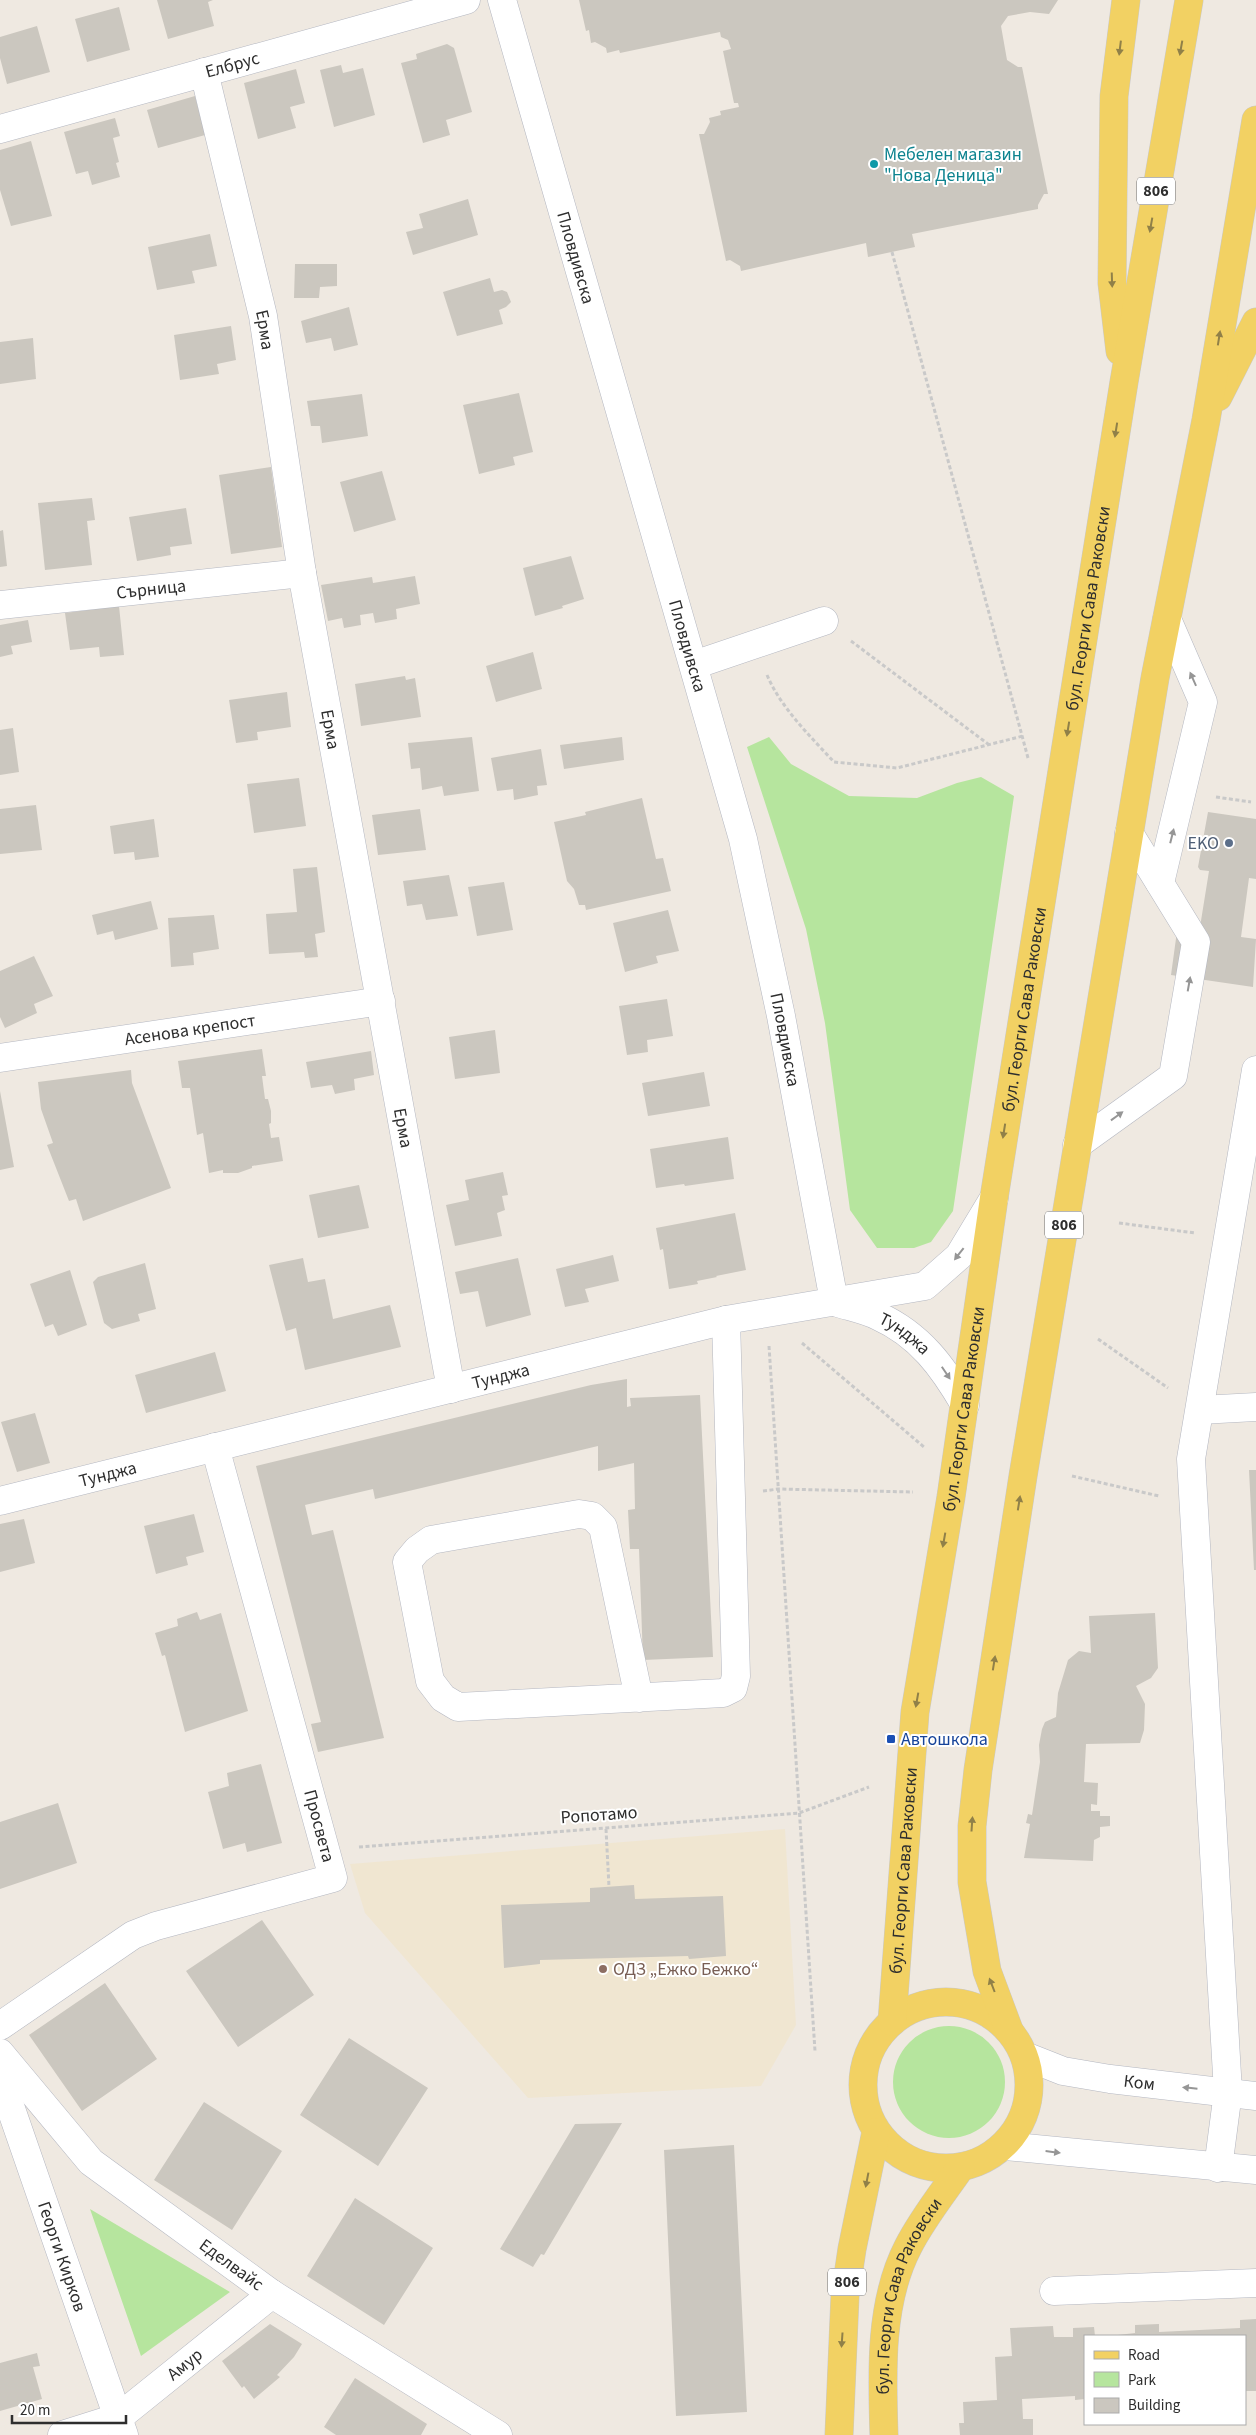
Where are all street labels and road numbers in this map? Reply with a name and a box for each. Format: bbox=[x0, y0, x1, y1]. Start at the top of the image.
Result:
street label: Елбрус bbox=[202, 45, 262, 84]
road number: 806 bbox=[1137, 178, 1175, 205]
street label: Пловдивска bbox=[551, 208, 601, 307]
street label: Ерма bbox=[249, 307, 280, 351]
street label: бул. Георги Сава Раковски bbox=[1059, 504, 1117, 713]
street label: Сърница bbox=[115, 573, 187, 605]
street label: Пловдивска bbox=[662, 597, 713, 695]
street label: Ерма bbox=[315, 708, 346, 751]
street label: бул. Георги Сава Раковски bbox=[995, 905, 1053, 1114]
street label: Пловдивска bbox=[764, 990, 806, 1089]
street label: Асенова крепост bbox=[123, 1007, 257, 1052]
street label: Ерма bbox=[387, 1106, 419, 1150]
road number: 806 bbox=[1045, 1212, 1083, 1238]
street label: бул. Георги Сава Раковски bbox=[936, 1304, 991, 1513]
street label: Тунджа bbox=[875, 1306, 936, 1360]
street label: Тунджа bbox=[469, 1357, 532, 1395]
street label: Тунджа bbox=[76, 1455, 139, 1493]
street label: бул. Георги Сава Раковски bbox=[883, 1766, 923, 1975]
street label: Просвета bbox=[297, 1787, 341, 1865]
street label: Ропотамо bbox=[560, 1800, 638, 1830]
street label: Ком bbox=[1122, 2068, 1156, 2097]
street label: бул. Георги Сава Раковски bbox=[870, 2192, 948, 2395]
street label: Георги Кирков bbox=[32, 2198, 93, 2315]
street label: Еделвайс bbox=[194, 2233, 269, 2297]
road number: 806 bbox=[828, 2268, 866, 2296]
street label: Амур bbox=[161, 2342, 208, 2386]

